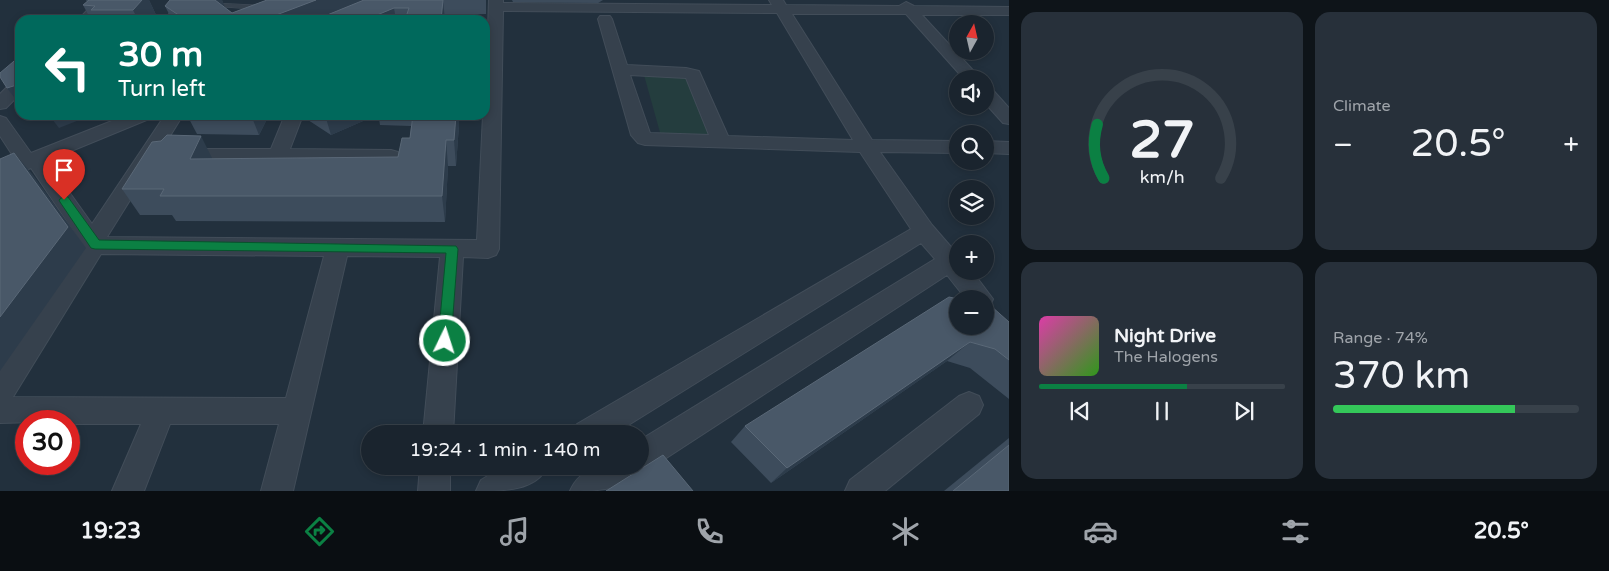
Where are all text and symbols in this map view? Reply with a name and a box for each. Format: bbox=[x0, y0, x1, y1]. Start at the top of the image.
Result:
north arrow bbox=[949, 15, 994, 60]
map controls bbox=[949, 15, 994, 335]
text: 30 m bbox=[118, 34, 203, 76]
icon: left bbox=[35, 35, 100, 100]
button: sound bbox=[949, 70, 994, 115]
text: Turn left bbox=[118, 76, 206, 102]
text: Climate bbox=[1333, 96, 1391, 116]
text: 27 bbox=[1129, 109, 1195, 172]
text: 20.5° bbox=[1411, 121, 1506, 167]
button: search bbox=[949, 125, 994, 170]
text: − bbox=[1333, 128, 1353, 162]
text: + bbox=[1563, 128, 1579, 162]
pin bbox=[43, 149, 85, 200]
icon: arrive bbox=[50, 156, 78, 184]
text: km/h bbox=[1140, 167, 1184, 188]
button: layers bbox=[949, 180, 994, 225]
button: + bbox=[949, 235, 994, 280]
button: − bbox=[949, 290, 994, 335]
position arrow bbox=[418, 314, 470, 366]
text: Night Drive bbox=[1114, 325, 1216, 347]
text: Range · 74% bbox=[1333, 328, 1428, 348]
text: The Halogens bbox=[1114, 347, 1218, 367]
text: 370 km bbox=[1333, 353, 1470, 399]
icon: previous bbox=[1066, 397, 1094, 425]
icon: pause bbox=[1148, 397, 1176, 425]
icon: next bbox=[1230, 397, 1258, 425]
speed limit sign: 30 bbox=[15, 410, 80, 475]
text: 19:24 · 1 min · 140 m bbox=[409, 439, 601, 461]
icon: directions bbox=[302, 514, 337, 549]
icon: music bbox=[497, 514, 532, 549]
icon: phone bbox=[692, 514, 727, 549]
icon: climate bbox=[888, 514, 923, 549]
icon: car bbox=[1083, 514, 1118, 549]
icon: filters bbox=[1278, 514, 1313, 549]
text: 19:23 bbox=[80, 518, 141, 544]
text: 20.5° bbox=[1474, 518, 1529, 544]

